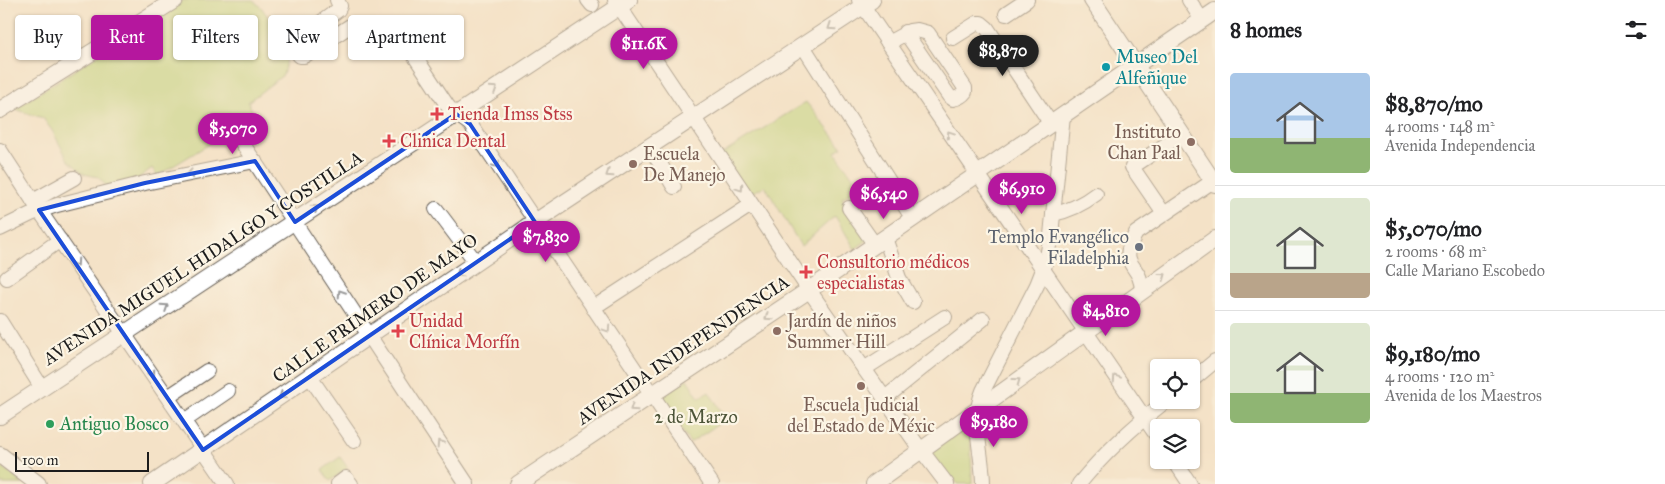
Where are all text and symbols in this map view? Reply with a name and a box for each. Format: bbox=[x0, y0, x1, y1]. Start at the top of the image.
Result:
chip: Buy bbox=[15, 15, 81, 60]
chip: Rent bbox=[91, 15, 163, 60]
chip: Filters bbox=[173, 15, 258, 60]
chip: New bbox=[268, 15, 338, 60]
chip: Apartment bbox=[348, 15, 464, 60]
icon: filters bbox=[1622, 16, 1650, 44]
text: 8 homes bbox=[1230, 17, 1302, 43]
one-way arrow bbox=[827, 21, 837, 30]
pin: $11.6K bbox=[603, 28, 685, 70]
text: $11.6K bbox=[621, 34, 667, 53]
pin: $8,870 bbox=[962, 34, 1044, 77]
text: $8,870 bbox=[979, 41, 1027, 60]
place label: Museo Del Alfeñique bbox=[1115, 46, 1198, 90]
marker: Museo Del Alfeñique bbox=[1100, 61, 1112, 73]
one-way arrow bbox=[488, 86, 498, 95]
text: $8,870/mo bbox=[1385, 91, 1483, 117]
icon: home bbox=[1270, 93, 1330, 153]
place label: Tienda Imss Stss bbox=[448, 103, 573, 125]
marker: Tienda Imss Stss bbox=[430, 107, 444, 121]
pin: $5,070 bbox=[192, 112, 274, 155]
text: 4 rooms · 148 m² bbox=[1385, 117, 1495, 136]
text: $5,070 bbox=[209, 119, 257, 138]
place label: Instituto Chan Paal bbox=[1107, 121, 1181, 164]
place label: Clinica Dental bbox=[400, 130, 506, 152]
one-way arrow bbox=[947, 130, 956, 140]
marker: Clinica Dental bbox=[382, 134, 396, 148]
marker: Instituto Chan Paal bbox=[1185, 136, 1197, 148]
text: Avenida Independencia bbox=[1385, 136, 1535, 155]
place label: Escuela De Manejo bbox=[643, 143, 726, 186]
street label: AVENIDA MIGUEL HIDALGO Y COSTILLA bbox=[38, 146, 367, 370]
marker: Escuela De Manejo bbox=[627, 158, 639, 170]
one-way arrow bbox=[491, 159, 500, 168]
one-way arrow bbox=[185, 168, 194, 178]
one-way arrow bbox=[605, 168, 615, 177]
pin: $6,910 bbox=[981, 172, 1063, 215]
pin: $6,540 bbox=[843, 178, 925, 220]
text: $6,910 bbox=[999, 179, 1045, 198]
one-way arrow bbox=[734, 182, 743, 191]
text: $6,540 bbox=[861, 184, 907, 203]
one-way arrow bbox=[309, 205, 319, 214]
text: $5,070/mo bbox=[1385, 216, 1482, 242]
icon: home bbox=[1270, 218, 1330, 278]
pin: $7,830 bbox=[505, 220, 587, 263]
place label: Templo Evangélico Filadelphia bbox=[988, 226, 1129, 269]
text: $7,830 bbox=[523, 227, 569, 246]
street label: CALLE PRIMERO DE MAYO bbox=[268, 229, 482, 387]
marker: Templo Evangélico Filadelphia bbox=[1133, 241, 1145, 253]
text: 2 rooms · 68 m² bbox=[1385, 242, 1486, 261]
place label: Consultorio médicos especialistas bbox=[817, 251, 969, 294]
one-way arrow bbox=[69, 258, 79, 267]
text: Calle Mariano Escobedo bbox=[1385, 261, 1545, 280]
marker: Consultorio médicos especialistas bbox=[799, 265, 813, 279]
one-way arrow bbox=[456, 268, 465, 277]
street label: AVENIDA INDEPENDENCIA bbox=[572, 271, 793, 430]
one-way arrow bbox=[1157, 273, 1167, 282]
one-way arrow bbox=[338, 289, 348, 298]
pin: $4,810 bbox=[1065, 294, 1147, 337]
text: $4,810 bbox=[1082, 301, 1130, 320]
one-way arrow bbox=[159, 304, 168, 313]
place label: Unidad Clínica Morfín bbox=[409, 310, 520, 353]
place label: Jardín de niños Summer Hill bbox=[785, 310, 896, 353]
one-way arrow bbox=[764, 311, 773, 321]
one-way arrow bbox=[601, 323, 610, 332]
marker: Unidad Clínica Morfín bbox=[391, 324, 405, 338]
marker: Jardín de niños Summer Hill bbox=[771, 325, 783, 337]
text: $9,180/mo bbox=[1385, 341, 1480, 367]
icon: home bbox=[1270, 343, 1330, 403]
map controls bbox=[1150, 359, 1200, 469]
button: locate bbox=[1150, 359, 1200, 409]
text: 4 rooms · 120 m² bbox=[1385, 367, 1494, 386]
one-way arrow bbox=[145, 369, 155, 378]
one-way arrow bbox=[1113, 374, 1122, 384]
one-way arrow bbox=[1011, 378, 1020, 387]
marker: Escuela Judicial del Estado de Méxic bbox=[855, 380, 867, 392]
text: Avenida de los Maestros bbox=[1385, 386, 1542, 405]
one-way arrow bbox=[279, 390, 288, 399]
place label: Escuela Judicial del Estado de Méxic bbox=[787, 394, 935, 437]
one-way arrow bbox=[629, 401, 638, 411]
park label: 2 de Marzo bbox=[654, 406, 738, 428]
pin: $9,180 bbox=[953, 406, 1035, 448]
text: $9,180 bbox=[971, 412, 1017, 431]
place label: Antiguo Bosco bbox=[59, 413, 169, 436]
marker: Antiguo Bosco bbox=[44, 418, 56, 430]
button: layers bbox=[1150, 419, 1200, 469]
one-way arrow bbox=[437, 440, 446, 449]
scale bar bbox=[15, 449, 149, 472]
text: 100 m bbox=[22, 452, 59, 469]

